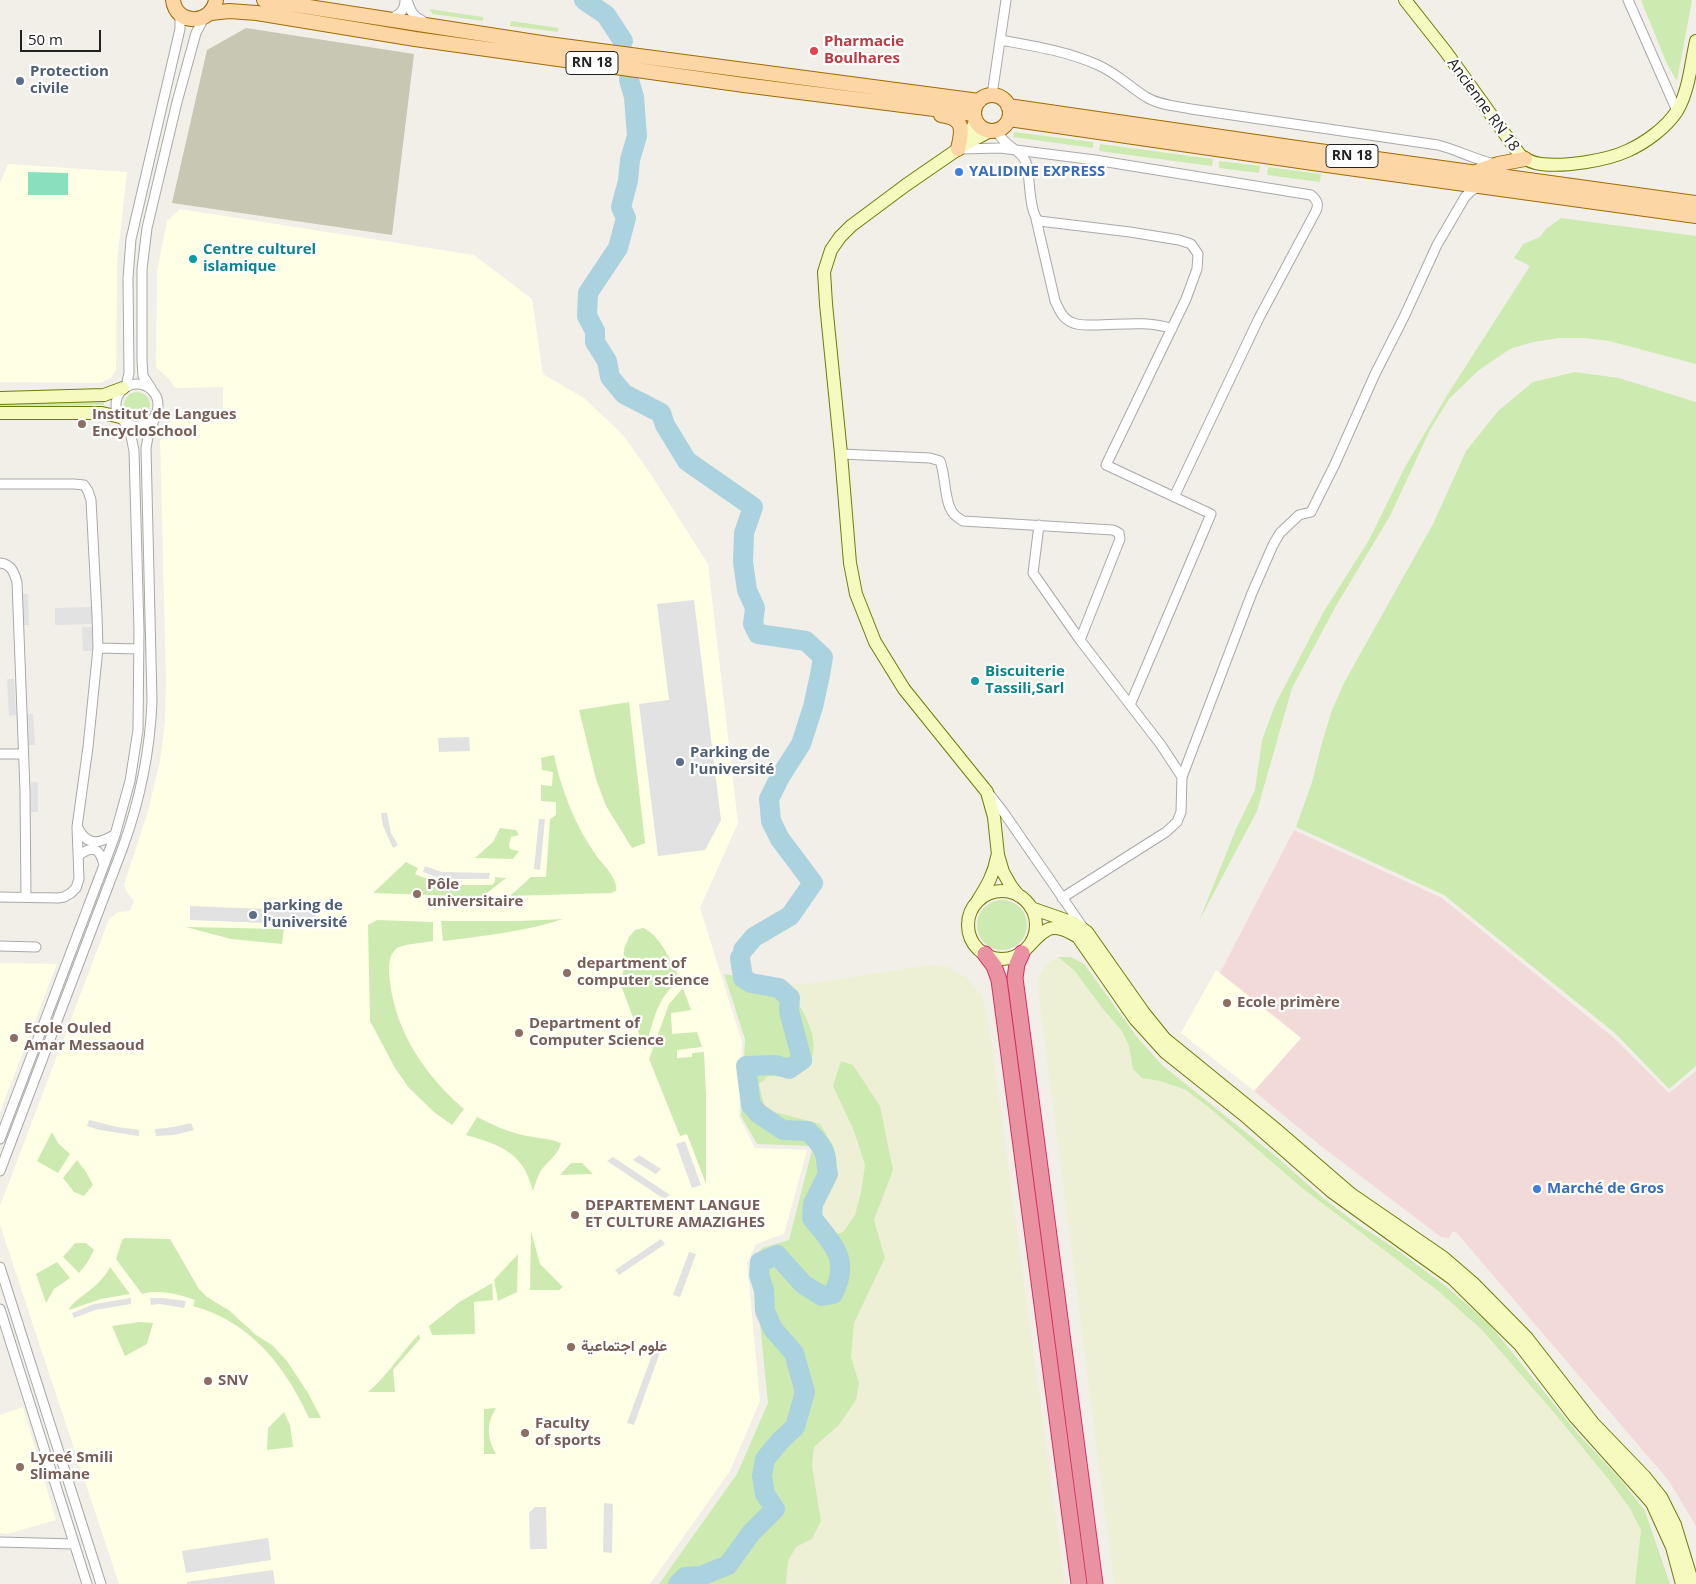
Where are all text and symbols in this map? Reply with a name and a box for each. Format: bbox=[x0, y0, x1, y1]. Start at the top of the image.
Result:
scale bar bbox=[22, 20, 104, 52]
text: 50 m bbox=[28, 29, 63, 49]
place label: Pharmacie Boulhares bbox=[824, 33, 904, 68]
marker: Pharmacie Boulhares bbox=[808, 45, 820, 57]
road number: RN 18 bbox=[566, 52, 618, 74]
street label: Ancienne RN 18 bbox=[1443, 55, 1523, 155]
place label: Protection civile bbox=[30, 63, 109, 98]
marker: Protection civile bbox=[14, 75, 26, 87]
road number: RN 18 bbox=[1326, 144, 1378, 168]
place label: YALIDINE EXPRESS bbox=[969, 163, 1105, 181]
marker: YALIDINE EXPRESS bbox=[953, 166, 965, 178]
place label: Centre culturel islamique bbox=[203, 241, 316, 276]
marker: Centre culturel islamique bbox=[187, 253, 199, 265]
place label: Institut de Langues EncycloSchool bbox=[92, 406, 236, 441]
marker: Institut de Langues EncycloSchool bbox=[76, 418, 88, 430]
place label: Biscuiterie Tassili,Sarl bbox=[985, 663, 1065, 698]
marker: Biscuiterie Tassili,Sarl bbox=[969, 675, 981, 687]
place label: Parking de l'université bbox=[690, 744, 774, 779]
marker: Parking de l'université bbox=[674, 756, 686, 768]
place label: Pôle universitaire bbox=[427, 876, 523, 911]
marker: Pôle universitaire bbox=[411, 888, 423, 900]
place label: parking de l'université bbox=[263, 897, 347, 932]
marker: parking de l'université bbox=[247, 909, 259, 921]
place label: department of computer science bbox=[577, 955, 709, 990]
marker: department of computer science bbox=[561, 967, 573, 979]
place label: Ecole primère bbox=[1237, 994, 1340, 1012]
marker: Ecole primère bbox=[1221, 997, 1233, 1009]
place label: Department of Computer Science bbox=[529, 1015, 664, 1050]
place label: Ecole Ouled Amar Messaoud bbox=[24, 1020, 144, 1055]
marker: Department of Computer Science bbox=[513, 1027, 525, 1039]
marker: Ecole Ouled Amar Messaoud bbox=[8, 1032, 20, 1044]
place label: Marché de Gros bbox=[1547, 1180, 1664, 1198]
marker: Marché de Gros bbox=[1531, 1183, 1543, 1195]
place label: DEPARTEMENT LANGUE ET CULTURE AMAZIGHES bbox=[585, 1197, 765, 1232]
marker: DEPARTEMENT LANGUE ET CULTURE AMAZIGHES bbox=[569, 1209, 581, 1221]
place label: علوم اجتماعية bbox=[581, 1338, 667, 1356]
marker: علوم اجتماعية bbox=[565, 1341, 577, 1353]
place label: SNV bbox=[218, 1372, 248, 1390]
marker: SNV bbox=[202, 1375, 214, 1387]
place label: Faculty of sports bbox=[535, 1415, 601, 1450]
marker: Faculty of sports bbox=[519, 1427, 531, 1439]
place label: Lyceé Smili Slimane bbox=[30, 1449, 113, 1484]
marker: Lyceé Smili Slimane bbox=[14, 1461, 26, 1473]

